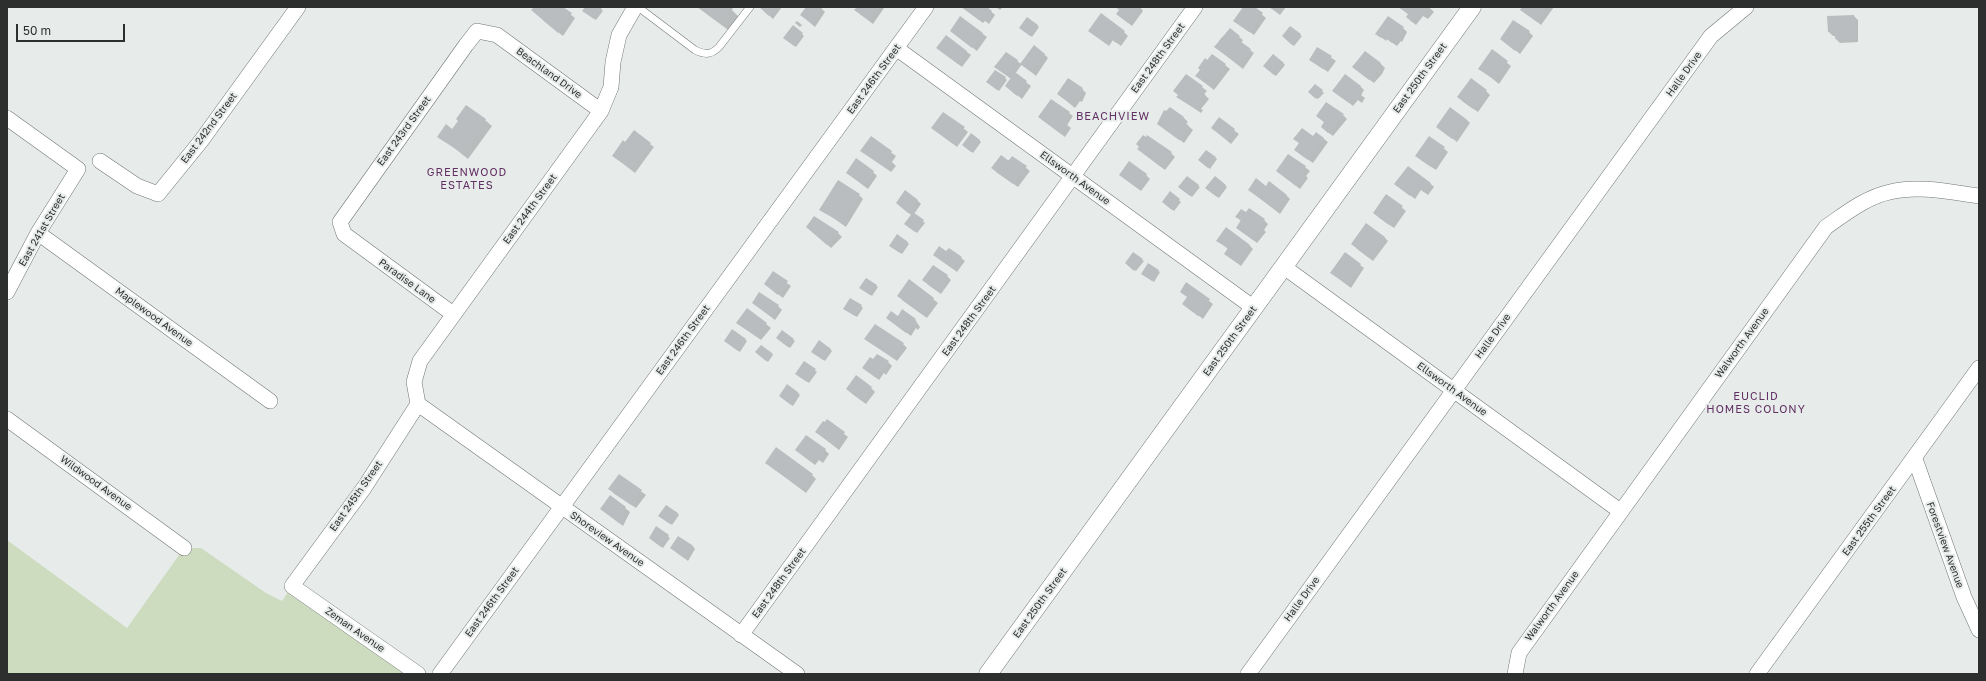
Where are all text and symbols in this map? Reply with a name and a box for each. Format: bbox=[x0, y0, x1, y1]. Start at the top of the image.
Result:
scale bar bbox=[18, 16, 127, 42]
street label: East 248th Street bbox=[1129, 21, 1187, 95]
text: 50 m bbox=[23, 23, 51, 38]
street label: East 250th Street bbox=[1391, 41, 1449, 115]
street label: East 246th Street bbox=[845, 42, 903, 116]
street label: Beachland Drive bbox=[514, 45, 584, 101]
street label: Halle Drive bbox=[1664, 49, 1704, 99]
street label: East 242nd Street bbox=[178, 90, 240, 166]
street label: East 243rd Street bbox=[375, 94, 433, 168]
district label: BEACHVIEW bbox=[1076, 110, 1150, 124]
street label: Ellsworth Avenue bbox=[1038, 149, 1112, 207]
district label: GREENWOOD ESTATES bbox=[427, 166, 507, 192]
street label: East 244th Street bbox=[501, 172, 559, 246]
street label: East 241st Street bbox=[16, 192, 68, 268]
street label: Paradise Lane bbox=[376, 256, 438, 306]
street label: East 248th Street bbox=[940, 284, 998, 358]
street label: Maplewood Avenue bbox=[113, 285, 195, 349]
street label: East 246th Street bbox=[654, 303, 712, 377]
street label: East 250th Street bbox=[1201, 304, 1259, 378]
street label: Walworth Avenue bbox=[1712, 305, 1772, 381]
street label: Halle Drive bbox=[1473, 311, 1513, 361]
street label: Ellsworth Avenue bbox=[1415, 360, 1489, 418]
district label: EUCLID HOMES COLONY bbox=[1706, 390, 1806, 416]
street label: Wildwood Avenue bbox=[58, 453, 134, 513]
street label: East 245th Street bbox=[327, 458, 385, 534]
street label: East 255th Street bbox=[1840, 484, 1898, 558]
street label: Forestview Avenue bbox=[1924, 500, 1966, 590]
street label: Shoreview Avenue bbox=[568, 509, 646, 569]
street label: East 248th Street bbox=[750, 546, 808, 620]
street label: East 246th Street bbox=[463, 565, 521, 639]
street label: East 250th Street bbox=[1011, 566, 1069, 640]
street label: Walworth Avenue bbox=[1522, 568, 1582, 644]
street label: Halle Drive bbox=[1282, 574, 1322, 624]
street label: Zeman Avenue bbox=[323, 605, 387, 655]

